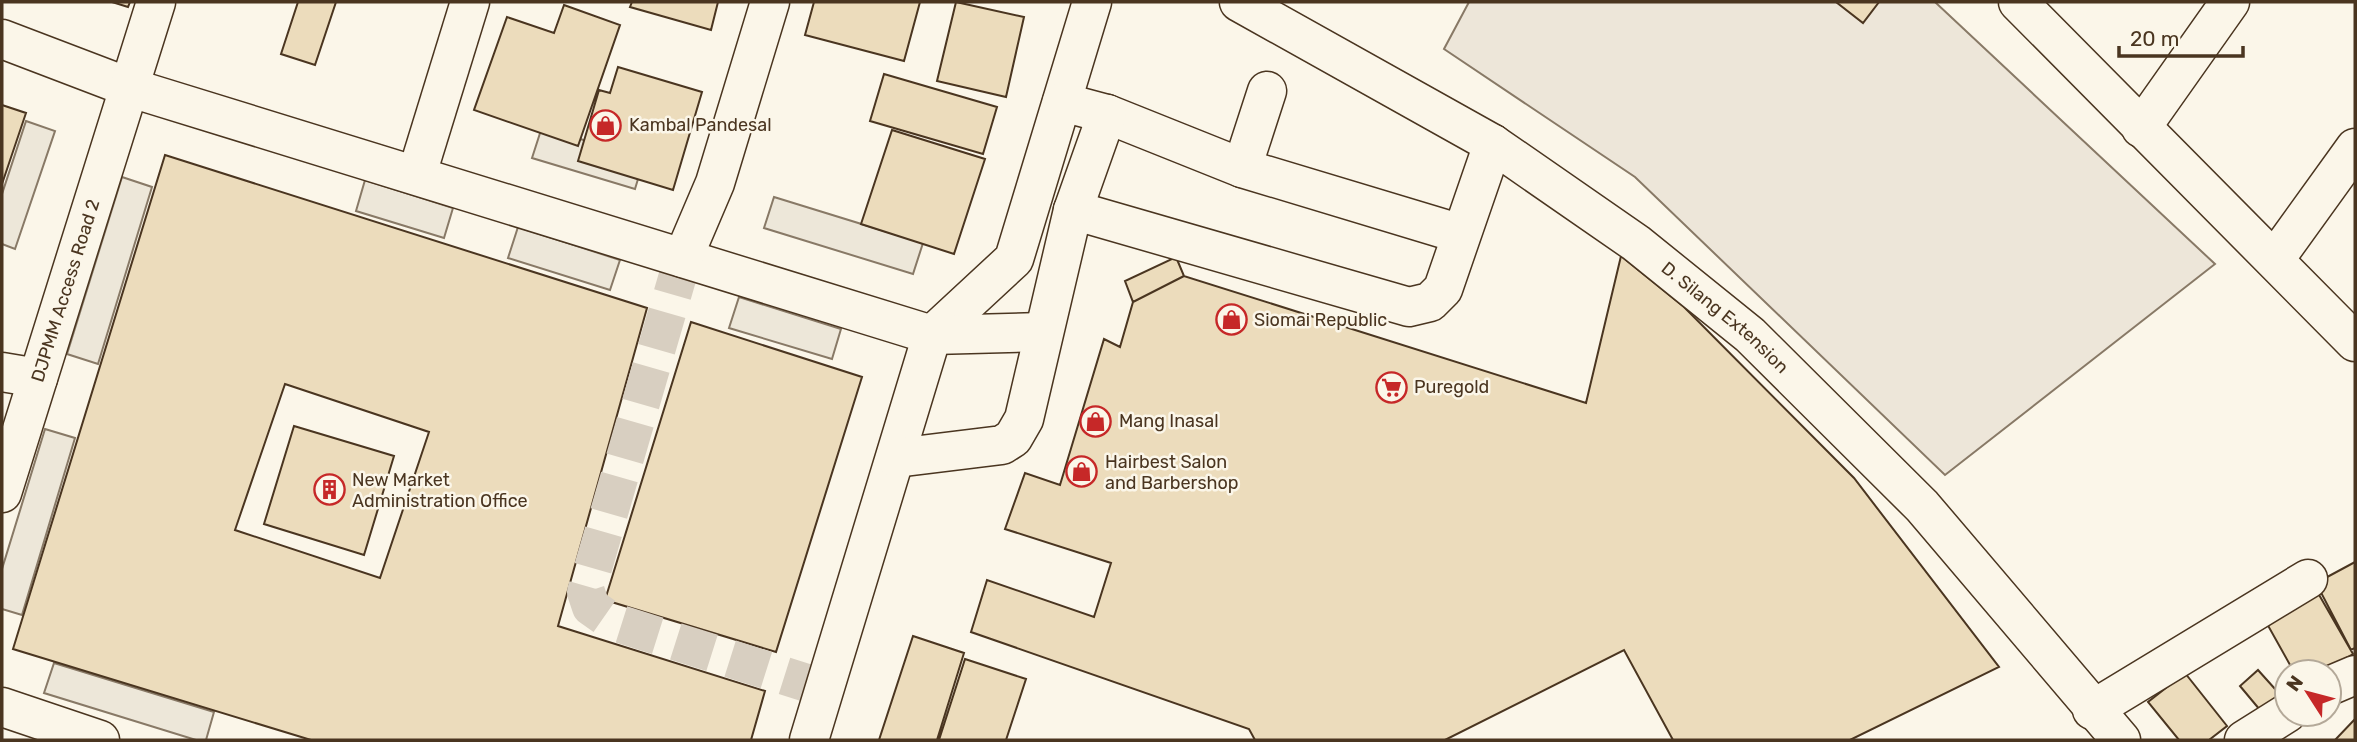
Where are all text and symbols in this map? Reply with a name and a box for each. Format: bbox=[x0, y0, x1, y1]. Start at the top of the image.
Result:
scale bar bbox=[2119, 14, 2243, 58]
text: 20 m bbox=[2130, 26, 2179, 51]
shop icon: Kambal Pandesal bbox=[589, 108, 623, 142]
place label: Kambal Pandesal bbox=[629, 114, 772, 136]
street label: DJPMM Access Road 2 bbox=[26, 197, 104, 385]
street label: D. Silang Extension bbox=[1657, 257, 1793, 378]
shop icon: Siomai Republic bbox=[1214, 303, 1248, 337]
place label: Siomai Republic bbox=[1254, 309, 1387, 331]
supermarket icon: Puregold bbox=[1374, 370, 1408, 404]
place label: Puregold bbox=[1414, 376, 1489, 398]
shop icon: Mang Inasal bbox=[1079, 404, 1113, 438]
place label: Mang Inasal bbox=[1119, 410, 1219, 432]
place label: Hairbest Salon and Barbershop bbox=[1105, 451, 1239, 494]
shop icon: Hairbest Salon and Barbershop bbox=[1065, 455, 1099, 489]
place label: New Market Administration Office bbox=[352, 469, 528, 512]
building icon: New Market Administration Office bbox=[312, 473, 346, 507]
north arrow bbox=[2273, 658, 2343, 728]
text: N bbox=[2281, 671, 2308, 696]

